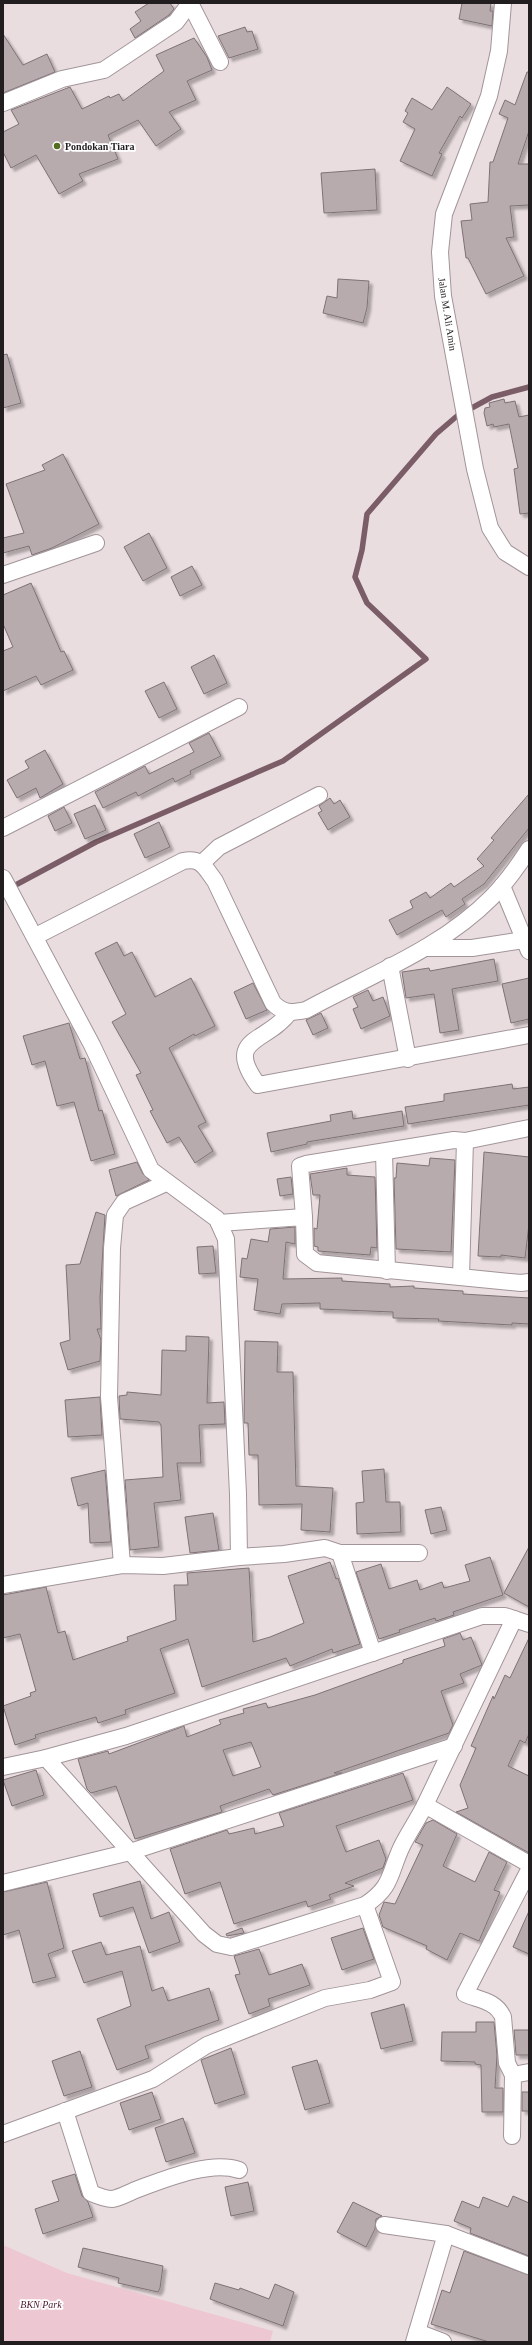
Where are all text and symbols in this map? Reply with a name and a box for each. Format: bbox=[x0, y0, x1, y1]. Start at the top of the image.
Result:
marker: Pondokan Tiara bbox=[52, 141, 62, 151]
place label: Pondokan Tiara bbox=[65, 141, 134, 152]
street label: Jalan M. Ali Amin bbox=[436, 277, 459, 351]
park label: BKN Park bbox=[20, 2299, 62, 2310]

